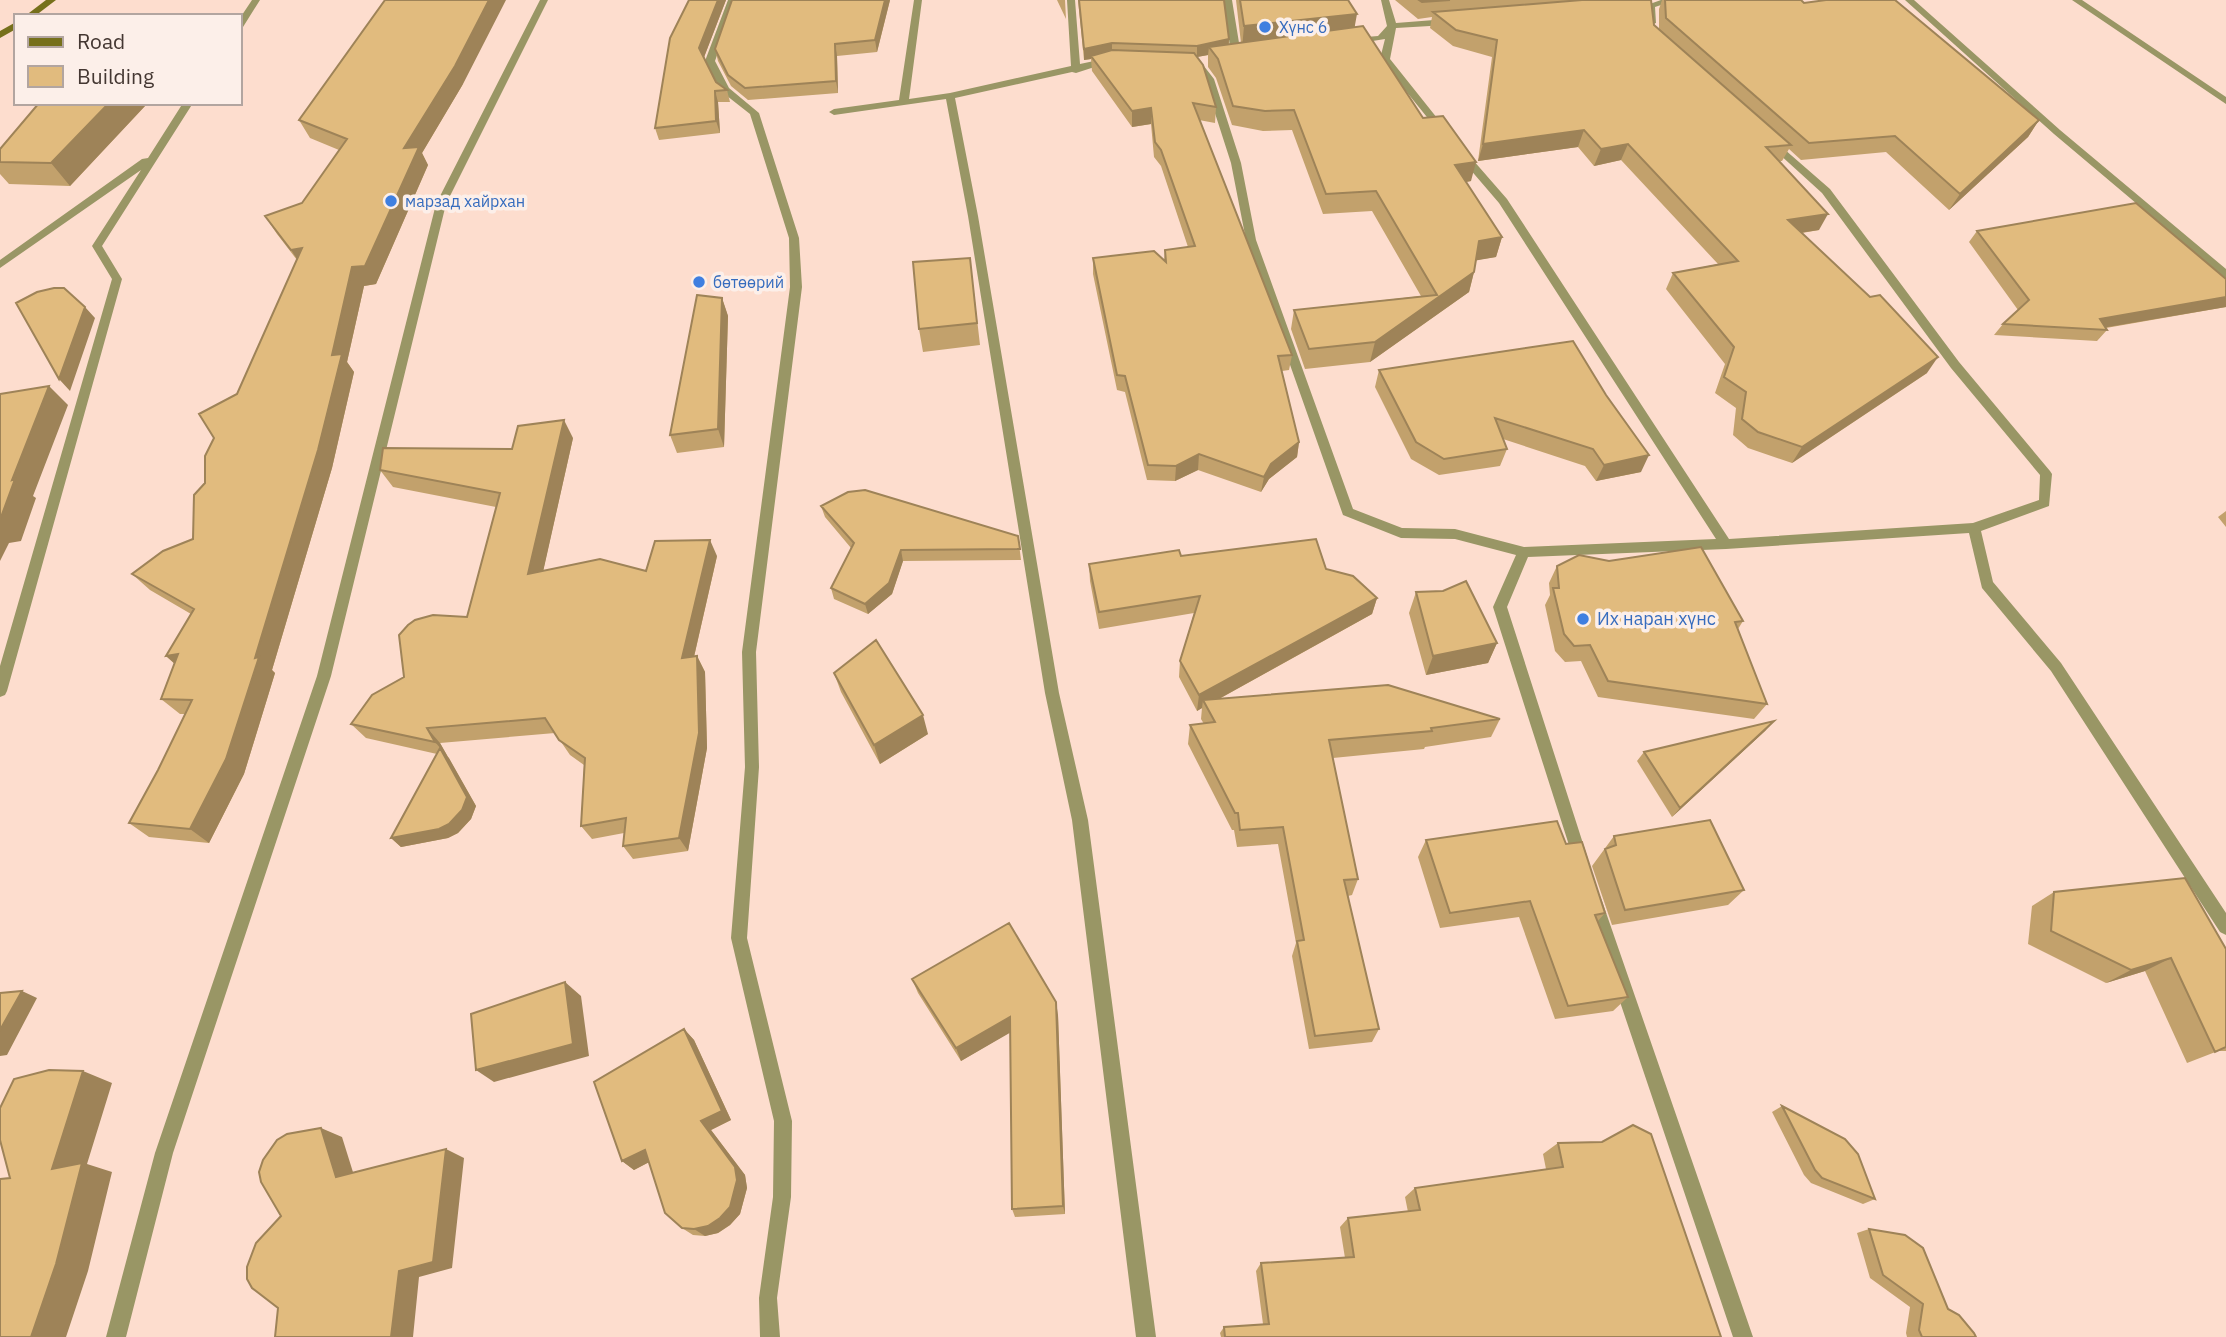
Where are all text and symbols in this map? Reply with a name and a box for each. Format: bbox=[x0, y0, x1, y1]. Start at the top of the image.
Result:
legend bbox=[14, 14, 242, 105]
place label: Хүнс 6 bbox=[1279, 17, 1327, 37]
marker: Хүнс 6 bbox=[1257, 19, 1273, 35]
text: Road bbox=[77, 27, 125, 55]
text: Building bbox=[77, 62, 154, 90]
place label: марзад хайрхан bbox=[405, 191, 525, 211]
marker: марзад хайрхан bbox=[383, 193, 399, 209]
place label: бөтөөрий bbox=[713, 272, 784, 292]
marker: бөтөөрий bbox=[691, 274, 707, 290]
place label: Их наран хүнс bbox=[1597, 607, 1716, 630]
marker: Их наран хүнс bbox=[1575, 611, 1591, 627]

